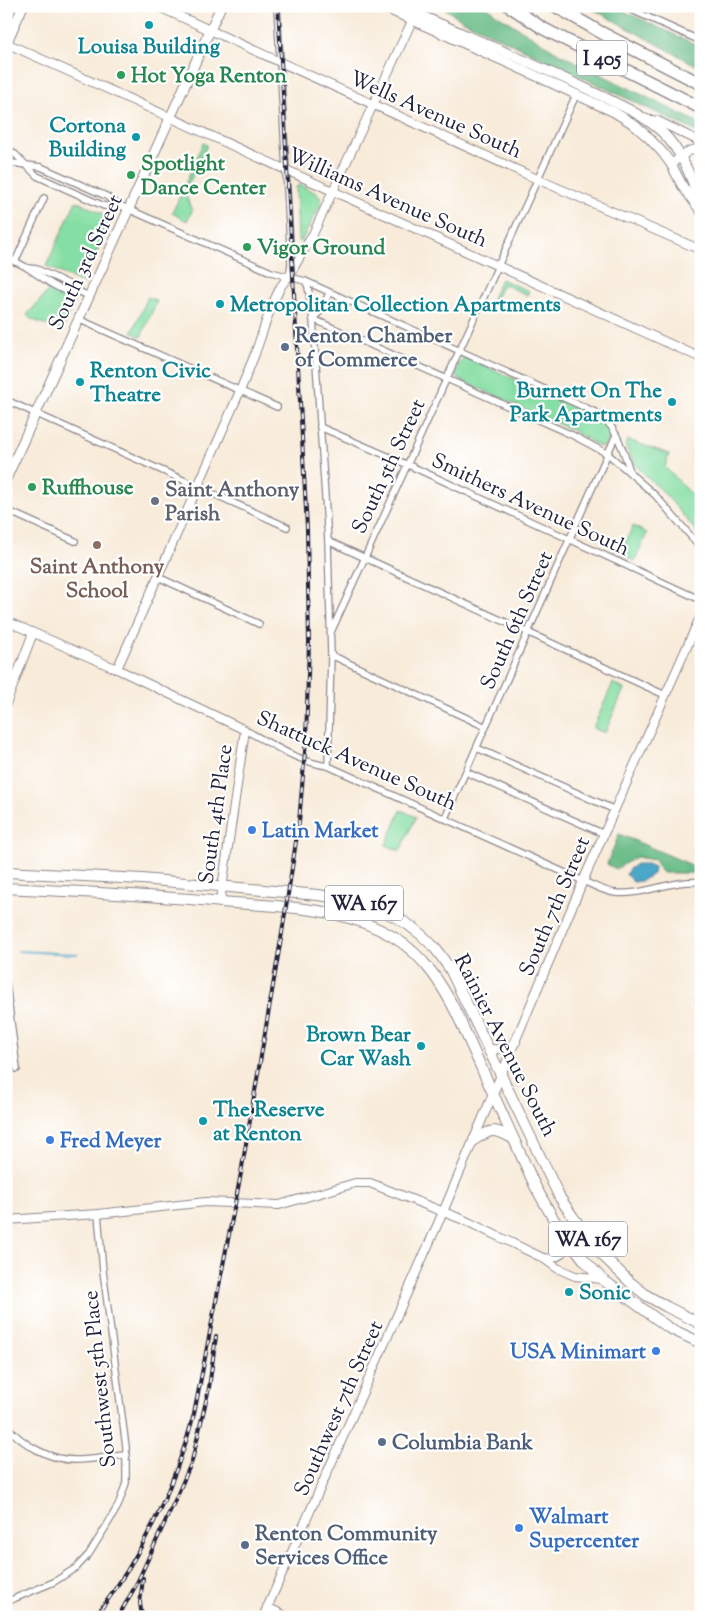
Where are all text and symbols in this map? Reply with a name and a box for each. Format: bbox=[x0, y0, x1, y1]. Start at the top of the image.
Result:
marker: Louisa Building bbox=[143, 19, 155, 31]
place label: Louisa Building bbox=[78, 33, 221, 63]
road number: I 405 bbox=[577, 40, 627, 76]
place label: Hot Yoga Renton bbox=[131, 62, 288, 92]
street label: Wells Avenue South bbox=[344, 64, 526, 167]
marker: Hot Yoga Renton bbox=[115, 69, 127, 81]
place label: Cortona Building bbox=[49, 112, 127, 166]
marker: Cortona Building bbox=[130, 131, 142, 143]
street label: Williams Avenue South bbox=[283, 141, 492, 256]
place label: Spotlight Dance Center bbox=[141, 150, 267, 204]
marker: Spotlight Dance Center bbox=[125, 169, 137, 181]
street label: South 3rd Street bbox=[42, 190, 131, 336]
place label: Vigor Ground bbox=[257, 234, 385, 264]
marker: Vigor Ground bbox=[241, 241, 253, 253]
place label: Metropolitan Collection Apartments bbox=[230, 291, 561, 321]
marker: Metropolitan Collection Apartments bbox=[214, 298, 226, 310]
place label: Renton Chamber of Commerce bbox=[295, 322, 452, 376]
marker: Renton Chamber of Commerce bbox=[279, 341, 291, 353]
place label: Renton Civic Theatre bbox=[90, 357, 211, 411]
marker: Renton Civic Theatre bbox=[74, 376, 86, 388]
place label: Burnett On The Park Apartments bbox=[510, 377, 662, 431]
street label: South 5th Street bbox=[345, 395, 434, 539]
marker: Burnett On The Park Apartments bbox=[666, 396, 678, 408]
street label: Smithers Avenue South bbox=[426, 447, 634, 565]
place label: Ruffhouse bbox=[42, 474, 134, 504]
place label: Saint Anthony Parish bbox=[165, 476, 300, 530]
marker: Ruffhouse bbox=[26, 481, 38, 493]
marker: Saint Anthony Parish bbox=[149, 495, 161, 507]
marker: Saint Anthony School bbox=[91, 539, 103, 551]
street label: South 6th Street bbox=[474, 547, 562, 695]
place label: Saint Anthony School bbox=[30, 553, 165, 607]
street label: Shattuck Avenue South bbox=[251, 704, 461, 820]
street label: South 4th Place bbox=[192, 742, 242, 886]
place label: Latin Market bbox=[262, 817, 379, 847]
marker: Latin Market bbox=[246, 824, 258, 836]
street label: South 7th Street bbox=[513, 832, 599, 981]
road number: WA 167 bbox=[325, 886, 403, 920]
street label: Rainier Avenue South bbox=[445, 949, 563, 1142]
place label: Brown Bear Car Wash bbox=[306, 1021, 412, 1075]
marker: Brown Bear Car Wash bbox=[415, 1040, 427, 1052]
place label: The Reserve at Renton bbox=[213, 1096, 325, 1150]
marker: The Reserve at Renton bbox=[197, 1115, 209, 1127]
place label: Fred Meyer bbox=[60, 1127, 162, 1157]
marker: Fred Meyer bbox=[44, 1134, 56, 1146]
road number: WA 167 bbox=[549, 1222, 627, 1256]
place label: Sonic bbox=[579, 1279, 631, 1309]
marker: Sonic bbox=[563, 1286, 575, 1298]
street label: Southwest 5th Place bbox=[77, 1289, 125, 1469]
street label: Southwest 7th Street bbox=[288, 1316, 392, 1501]
place label: USA Minimart bbox=[510, 1338, 647, 1368]
marker: USA Minimart bbox=[650, 1345, 662, 1357]
place label: Columbia Bank bbox=[392, 1429, 534, 1459]
marker: Columbia Bank bbox=[376, 1436, 388, 1448]
place label: Walmart Supercenter bbox=[529, 1503, 639, 1557]
place label: Renton Community Services Office bbox=[255, 1520, 438, 1574]
marker: Walmart Supercenter bbox=[513, 1522, 525, 1534]
marker: Renton Community Services Office bbox=[239, 1539, 251, 1551]

